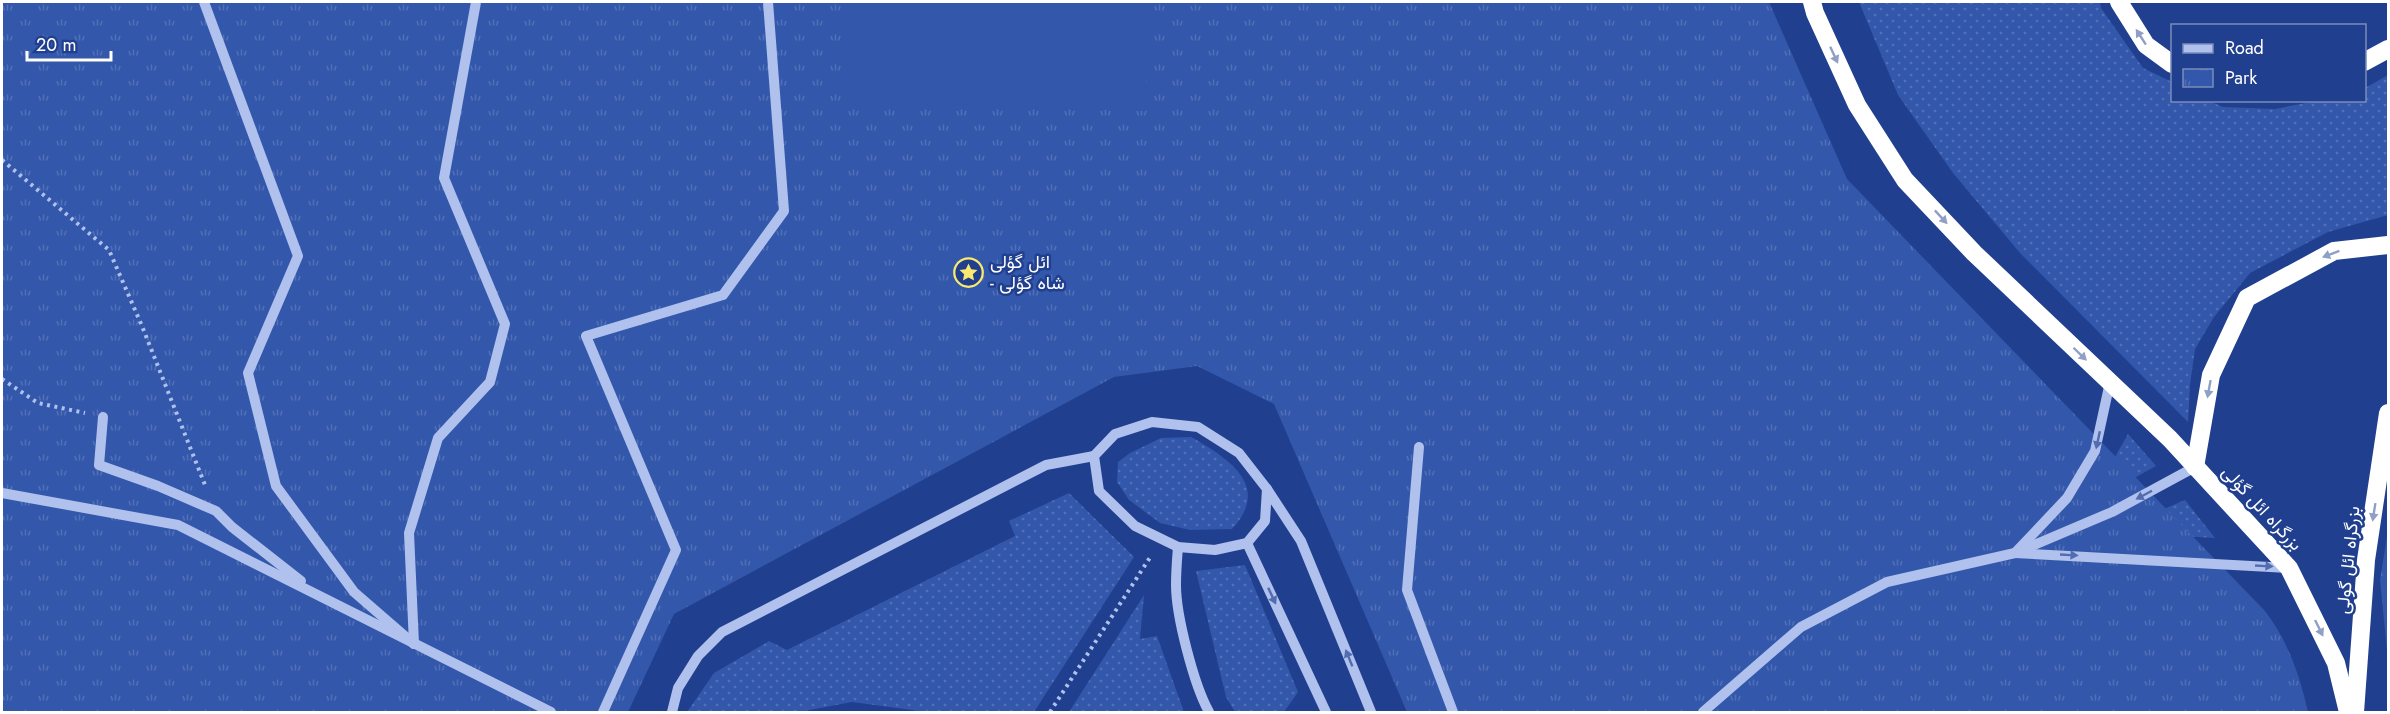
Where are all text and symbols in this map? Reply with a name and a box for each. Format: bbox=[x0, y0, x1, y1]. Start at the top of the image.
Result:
scale bar bbox=[27, 24, 111, 62]
legend bbox=[2171, 24, 2366, 102]
one-way arrow bbox=[2136, 29, 2147, 45]
text: 20 m bbox=[36, 32, 76, 58]
text: Road bbox=[2225, 35, 2264, 61]
one-way arrow bbox=[1830, 47, 1839, 64]
text: Park bbox=[2225, 65, 2257, 91]
one-way arrow bbox=[1933, 210, 1947, 224]
place label: ائل گؤلی - شاه گؤلی bbox=[990, 249, 1065, 296]
one-way arrow bbox=[2322, 249, 2340, 259]
place icon: ائل گؤلی - شاه گؤلی bbox=[953, 256, 985, 288]
one-way arrow bbox=[2072, 347, 2087, 361]
one-way arrow bbox=[2204, 380, 2213, 399]
one-way arrow bbox=[2092, 430, 2102, 449]
street label: بزرگراه ائل گؤلی bbox=[2216, 460, 2308, 556]
one-way arrow bbox=[2135, 490, 2152, 500]
one-way arrow bbox=[2369, 503, 2378, 522]
street label: بزرگراه ائل گولی bbox=[2329, 505, 2367, 615]
one-way arrow bbox=[2060, 551, 2079, 560]
one-way arrow bbox=[2254, 562, 2273, 571]
one-way arrow bbox=[1267, 588, 1277, 606]
one-way arrow bbox=[2314, 620, 2324, 637]
one-way arrow bbox=[1344, 649, 1354, 667]

